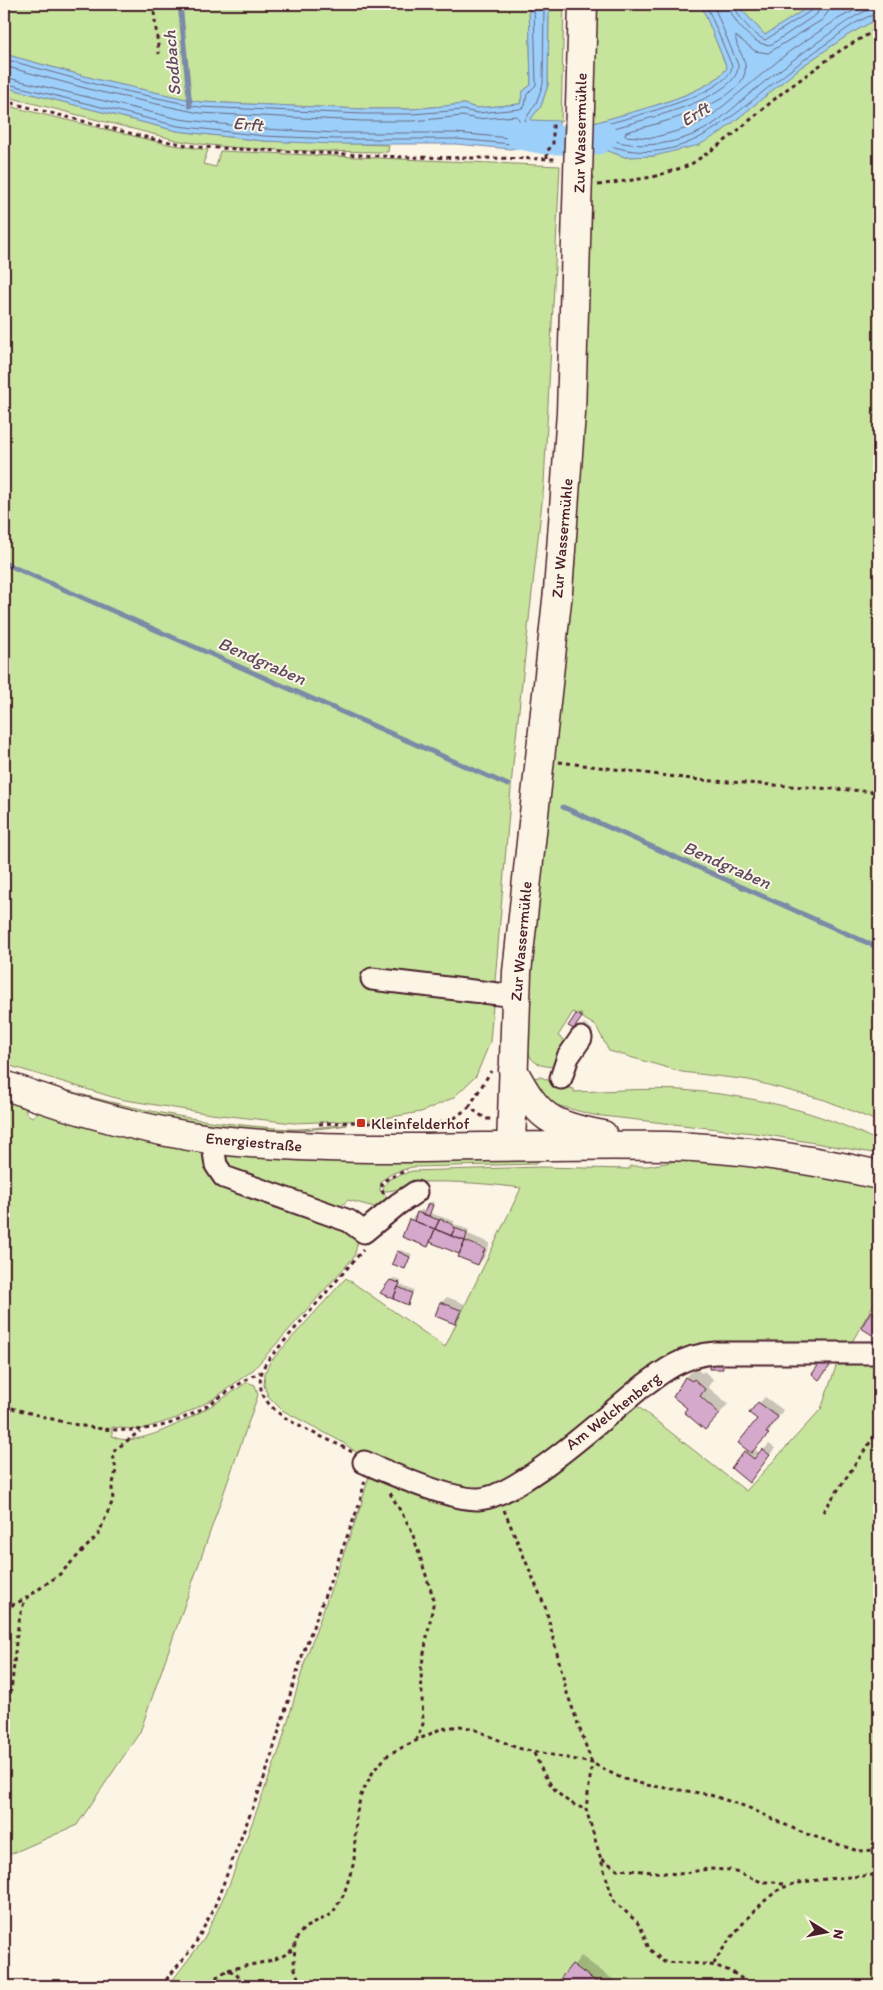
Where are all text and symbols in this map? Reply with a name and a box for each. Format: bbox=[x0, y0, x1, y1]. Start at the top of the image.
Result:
water label: Sodbach bbox=[158, 29, 186, 97]
street label: Zur Wassermühle bbox=[569, 73, 591, 193]
water label: Erft bbox=[676, 96, 715, 131]
water label: Erft bbox=[232, 112, 266, 136]
street label: Zur Wassermühle bbox=[547, 477, 577, 599]
water label: Bendgraben bbox=[215, 632, 310, 690]
water label: Bendgraben bbox=[680, 836, 775, 894]
street label: Zur Wassermühle bbox=[506, 880, 536, 1002]
place label: Kleinfelderhof bbox=[371, 1114, 470, 1133]
marker: Kleinfelderhof bbox=[355, 1117, 367, 1129]
street label: Energiestraße bbox=[205, 1128, 303, 1156]
street label: Am Welchenberg bbox=[562, 1367, 665, 1454]
north arrow bbox=[800, 1908, 850, 1958]
text: N bbox=[829, 1928, 848, 1940]

